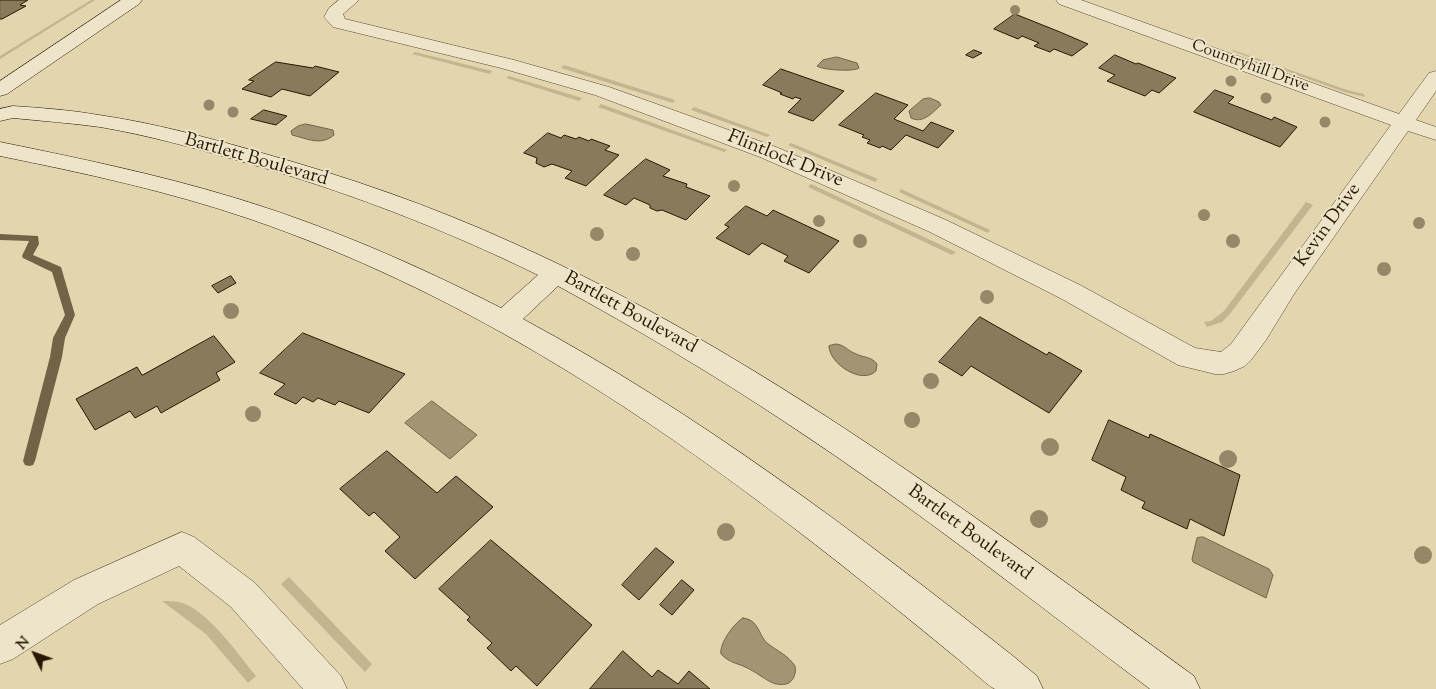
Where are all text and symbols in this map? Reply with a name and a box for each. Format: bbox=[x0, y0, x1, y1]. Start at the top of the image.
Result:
street label: Countryhill Drive bbox=[1189, 37, 1311, 97]
street label: Flintlock Drive bbox=[724, 126, 846, 194]
street label: Bartlett Boulevard bbox=[182, 130, 330, 192]
street label: Kevin Drive bbox=[1291, 180, 1367, 272]
street label: Bartlett Boulevard bbox=[560, 268, 700, 360]
street label: Bartlett Boulevard bbox=[902, 481, 1036, 587]
north arrow bbox=[10, 629, 60, 679]
text: N bbox=[13, 633, 35, 655]

